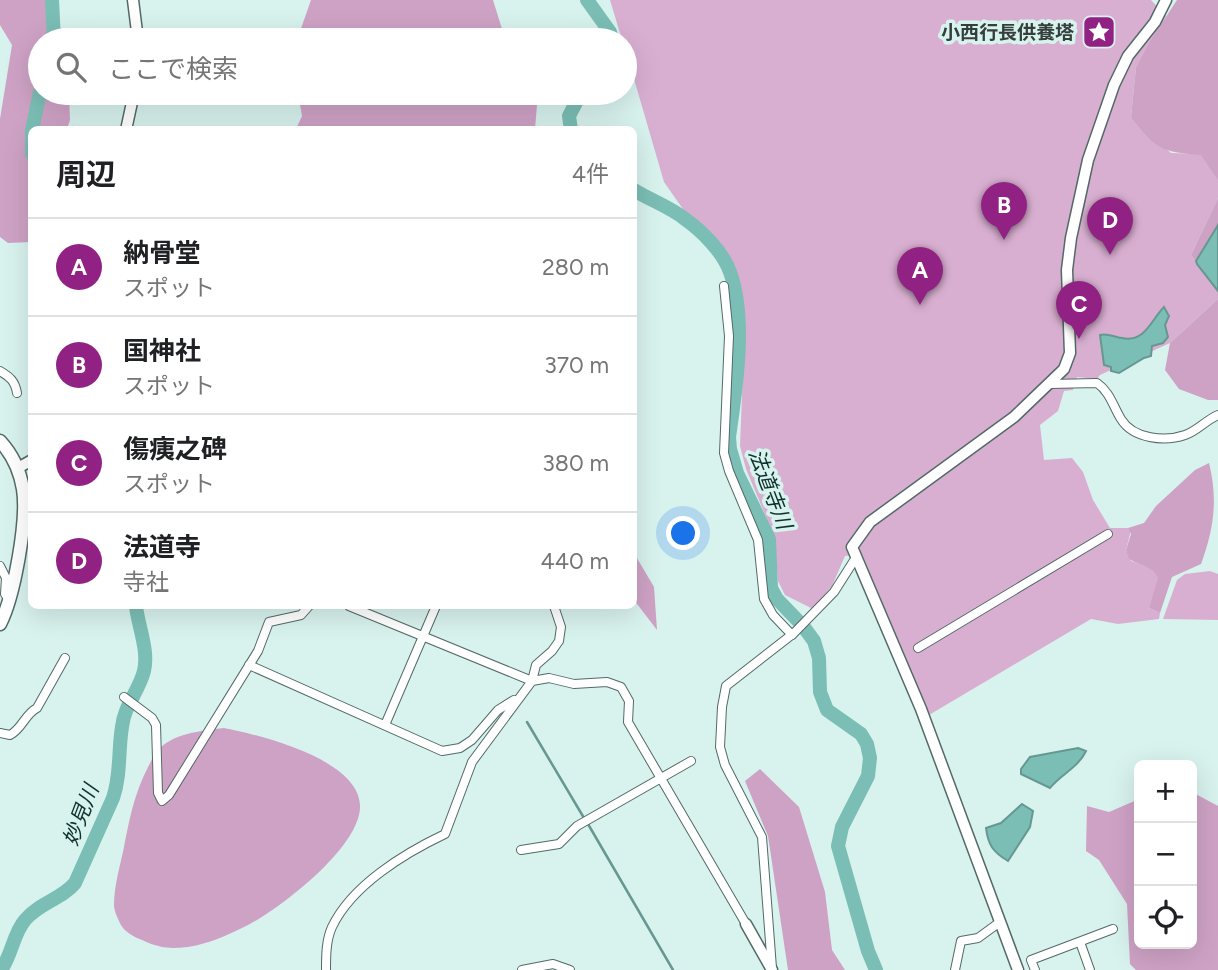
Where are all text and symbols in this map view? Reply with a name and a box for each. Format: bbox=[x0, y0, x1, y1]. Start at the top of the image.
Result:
place icon: 小西行長供養塔 bbox=[1080, 13, 1118, 51]
place label: 小西行長供養塔 bbox=[941, 21, 1074, 44]
search box bbox=[28, 28, 637, 105]
icon: search bbox=[52, 48, 90, 86]
text: ここで検索 bbox=[108, 53, 238, 85]
text: 周辺 bbox=[56, 156, 116, 193]
text: 4件 bbox=[572, 160, 609, 188]
pin: B bbox=[981, 182, 1027, 240]
pin: D bbox=[1087, 197, 1133, 255]
text: 納骨堂 bbox=[123, 237, 201, 269]
pin: A bbox=[897, 247, 943, 305]
text: A bbox=[71, 253, 87, 281]
text: 280 m bbox=[542, 253, 609, 281]
text: スポット bbox=[123, 274, 215, 302]
pin: C bbox=[1056, 281, 1102, 339]
text: 国神社 bbox=[123, 335, 201, 367]
text: B bbox=[72, 351, 86, 379]
text: 370 m bbox=[544, 351, 609, 379]
text: スポット bbox=[123, 372, 215, 400]
text: 傷痍之碑 bbox=[123, 433, 227, 465]
water label: 法道寺川 bbox=[744, 445, 798, 534]
text: C bbox=[71, 449, 87, 477]
text: 380 m bbox=[542, 449, 609, 477]
text: スポット bbox=[123, 470, 215, 498]
your location bbox=[666, 516, 700, 550]
text: 法道寺 bbox=[123, 531, 201, 563]
text: D bbox=[71, 547, 87, 575]
text: 440 m bbox=[540, 547, 609, 575]
text: 寺社 bbox=[123, 568, 169, 596]
map controls bbox=[1134, 760, 1197, 949]
button: + bbox=[1134, 760, 1197, 823]
water label: 妙見川 bbox=[58, 779, 104, 849]
button: − bbox=[1134, 823, 1197, 886]
button: locate bbox=[1134, 886, 1197, 949]

